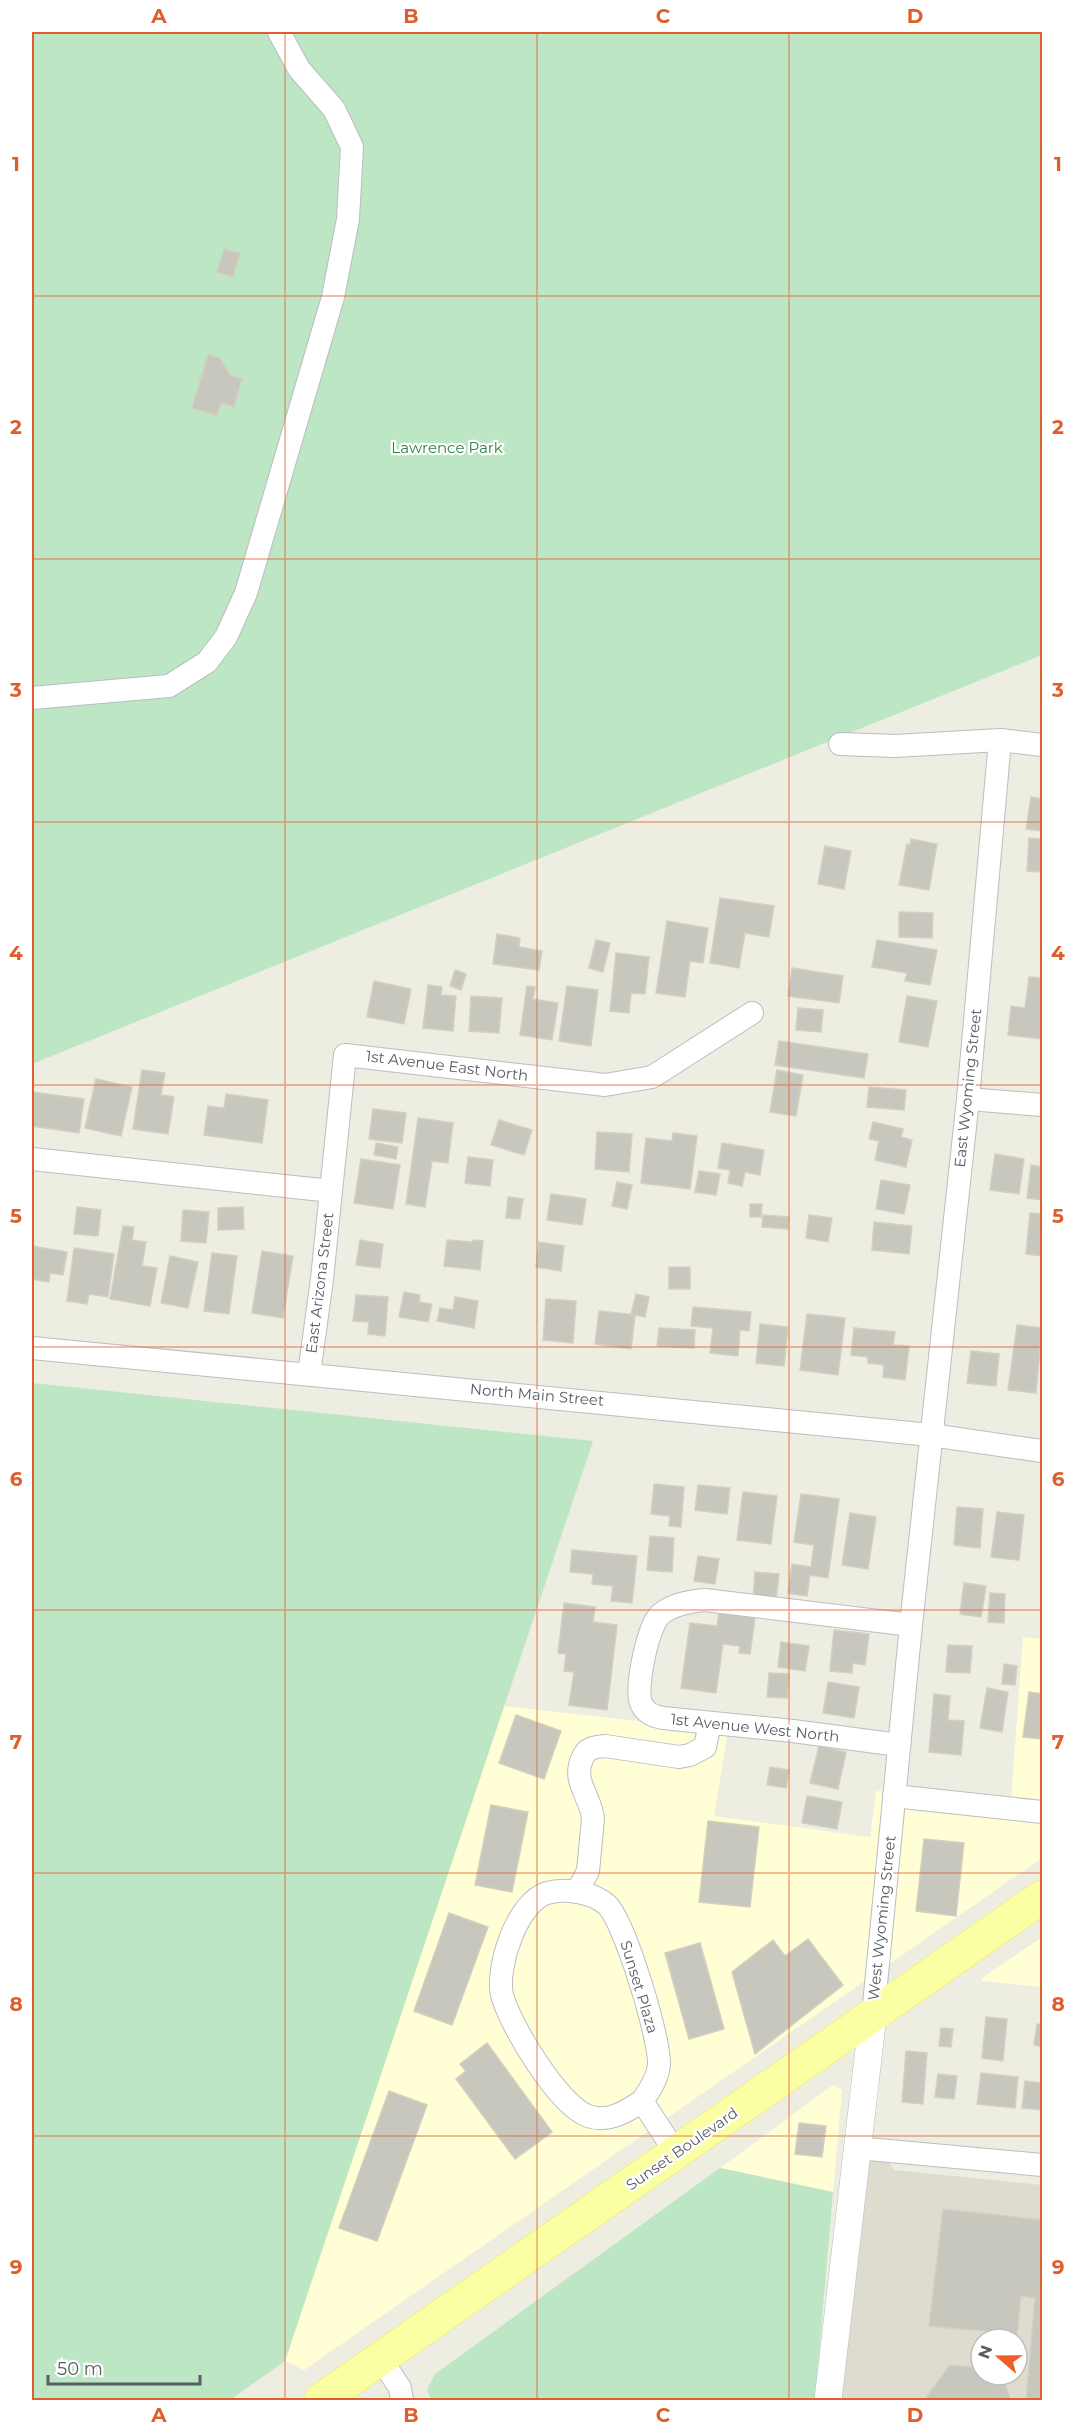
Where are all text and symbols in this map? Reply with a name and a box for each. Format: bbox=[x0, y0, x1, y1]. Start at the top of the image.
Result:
text: A bbox=[150, 4, 167, 28]
text: B bbox=[403, 4, 419, 28]
text: C bbox=[656, 4, 671, 28]
text: D bbox=[907, 4, 923, 28]
text: 1 bbox=[12, 152, 20, 176]
text: 1 bbox=[1054, 152, 1062, 176]
text: 2 bbox=[10, 415, 22, 439]
text: 2 bbox=[1052, 415, 1064, 439]
park label: Lawrence Park bbox=[391, 438, 503, 457]
text: 3 bbox=[9, 678, 22, 702]
text: 3 bbox=[1051, 678, 1064, 702]
text: 4 bbox=[9, 941, 23, 965]
text: 4 bbox=[1051, 941, 1065, 965]
street label: East Wyoming Street bbox=[950, 1008, 985, 1168]
street label: 1st Avenue East North bbox=[365, 1046, 529, 1085]
text: 5 bbox=[10, 1204, 22, 1228]
text: 5 bbox=[1052, 1204, 1064, 1228]
street label: East Arizona Street bbox=[301, 1211, 338, 1355]
street label: North Main Street bbox=[469, 1379, 605, 1410]
text: 6 bbox=[10, 1467, 23, 1491]
text: 6 bbox=[1052, 1467, 1065, 1491]
street label: 1st Avenue West North bbox=[670, 1709, 840, 1746]
text: 7 bbox=[10, 1730, 22, 1754]
text: 7 bbox=[1052, 1730, 1064, 1754]
street label: West Wyoming Street bbox=[863, 1834, 900, 2001]
street label: Sunset Plaza bbox=[616, 1938, 663, 2036]
text: 8 bbox=[9, 1992, 23, 2016]
text: 8 bbox=[1051, 1992, 1065, 2016]
street label: Sunset Boulevard bbox=[622, 2103, 741, 2194]
text: 9 bbox=[10, 2255, 22, 2279]
text: 9 bbox=[1052, 2255, 1064, 2279]
north arrow bbox=[969, 2327, 1029, 2387]
text: N bbox=[974, 2343, 997, 2361]
scale bar bbox=[48, 2348, 200, 2386]
text: 50 m bbox=[57, 2358, 103, 2380]
text: A bbox=[150, 2403, 167, 2427]
text: B bbox=[403, 2403, 419, 2427]
text: C bbox=[656, 2403, 671, 2427]
text: D bbox=[907, 2403, 923, 2427]

